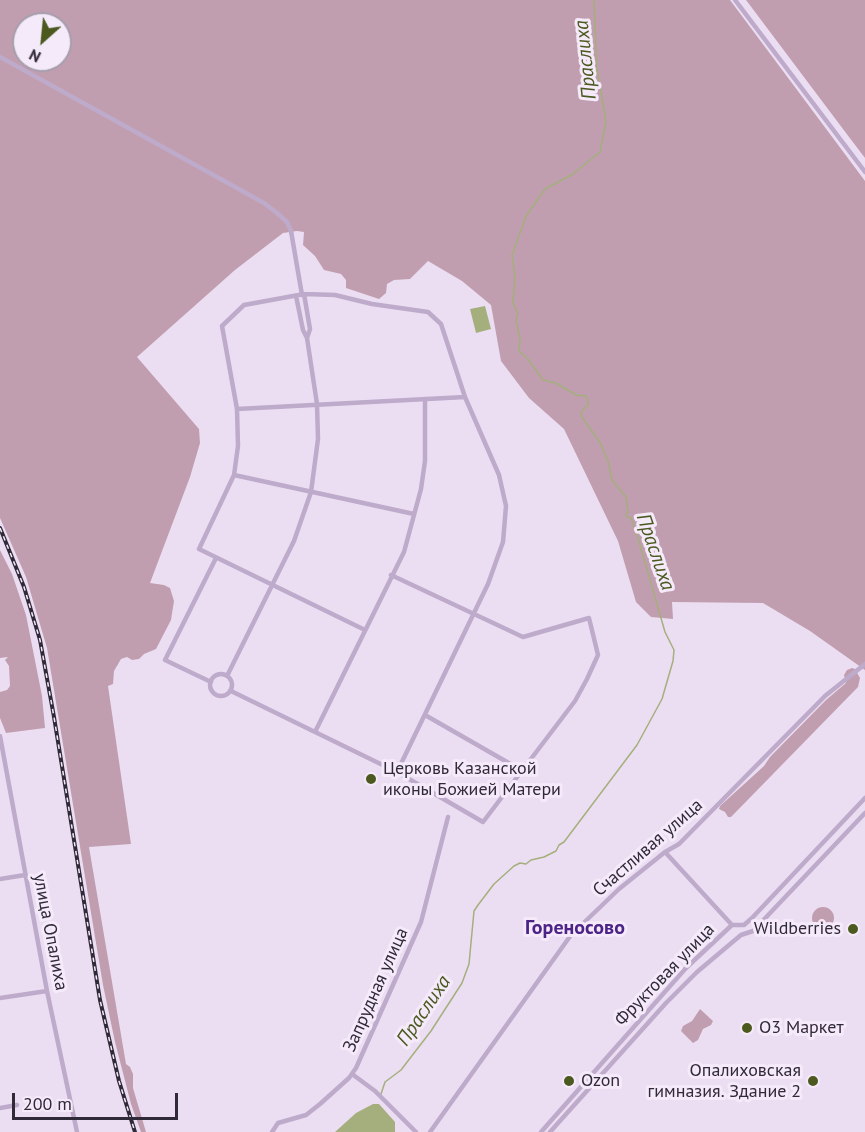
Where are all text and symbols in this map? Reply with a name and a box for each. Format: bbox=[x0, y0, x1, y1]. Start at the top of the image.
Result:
north arrow bbox=[12, 12, 72, 72]
water label: Праслиха bbox=[570, 19, 602, 101]
text: N bbox=[26, 45, 44, 68]
water label: Праслиха bbox=[631, 510, 679, 594]
place label: Церковь Казанской иконы Божией Матери bbox=[383, 758, 561, 800]
marker: Церковь Казанской иконы Божией Матери bbox=[364, 772, 378, 786]
street label: Счастливая улица bbox=[589, 795, 707, 901]
street label: улица Опалиха bbox=[28, 872, 72, 992]
district label: Гореносово bbox=[525, 916, 625, 940]
place label: Wildberries bbox=[754, 918, 841, 940]
street label: Фруктовая улица bbox=[611, 919, 719, 1031]
marker: Wildberries bbox=[846, 922, 860, 936]
street label: Запрудная улица bbox=[339, 925, 413, 1055]
water label: Праслиха bbox=[392, 971, 456, 1051]
place label: О3 Маркет bbox=[759, 1017, 844, 1039]
marker: О3 Маркет bbox=[740, 1021, 754, 1035]
place label: Опалиховская гимназия. Здание 2 bbox=[648, 1060, 801, 1102]
place label: Ozon bbox=[581, 1070, 620, 1092]
marker: Ozon bbox=[562, 1074, 576, 1088]
marker: Опалиховская гимназия. Здание 2 bbox=[806, 1074, 820, 1088]
scale bar bbox=[15, 1081, 182, 1119]
text: 200 m bbox=[23, 1092, 72, 1115]

